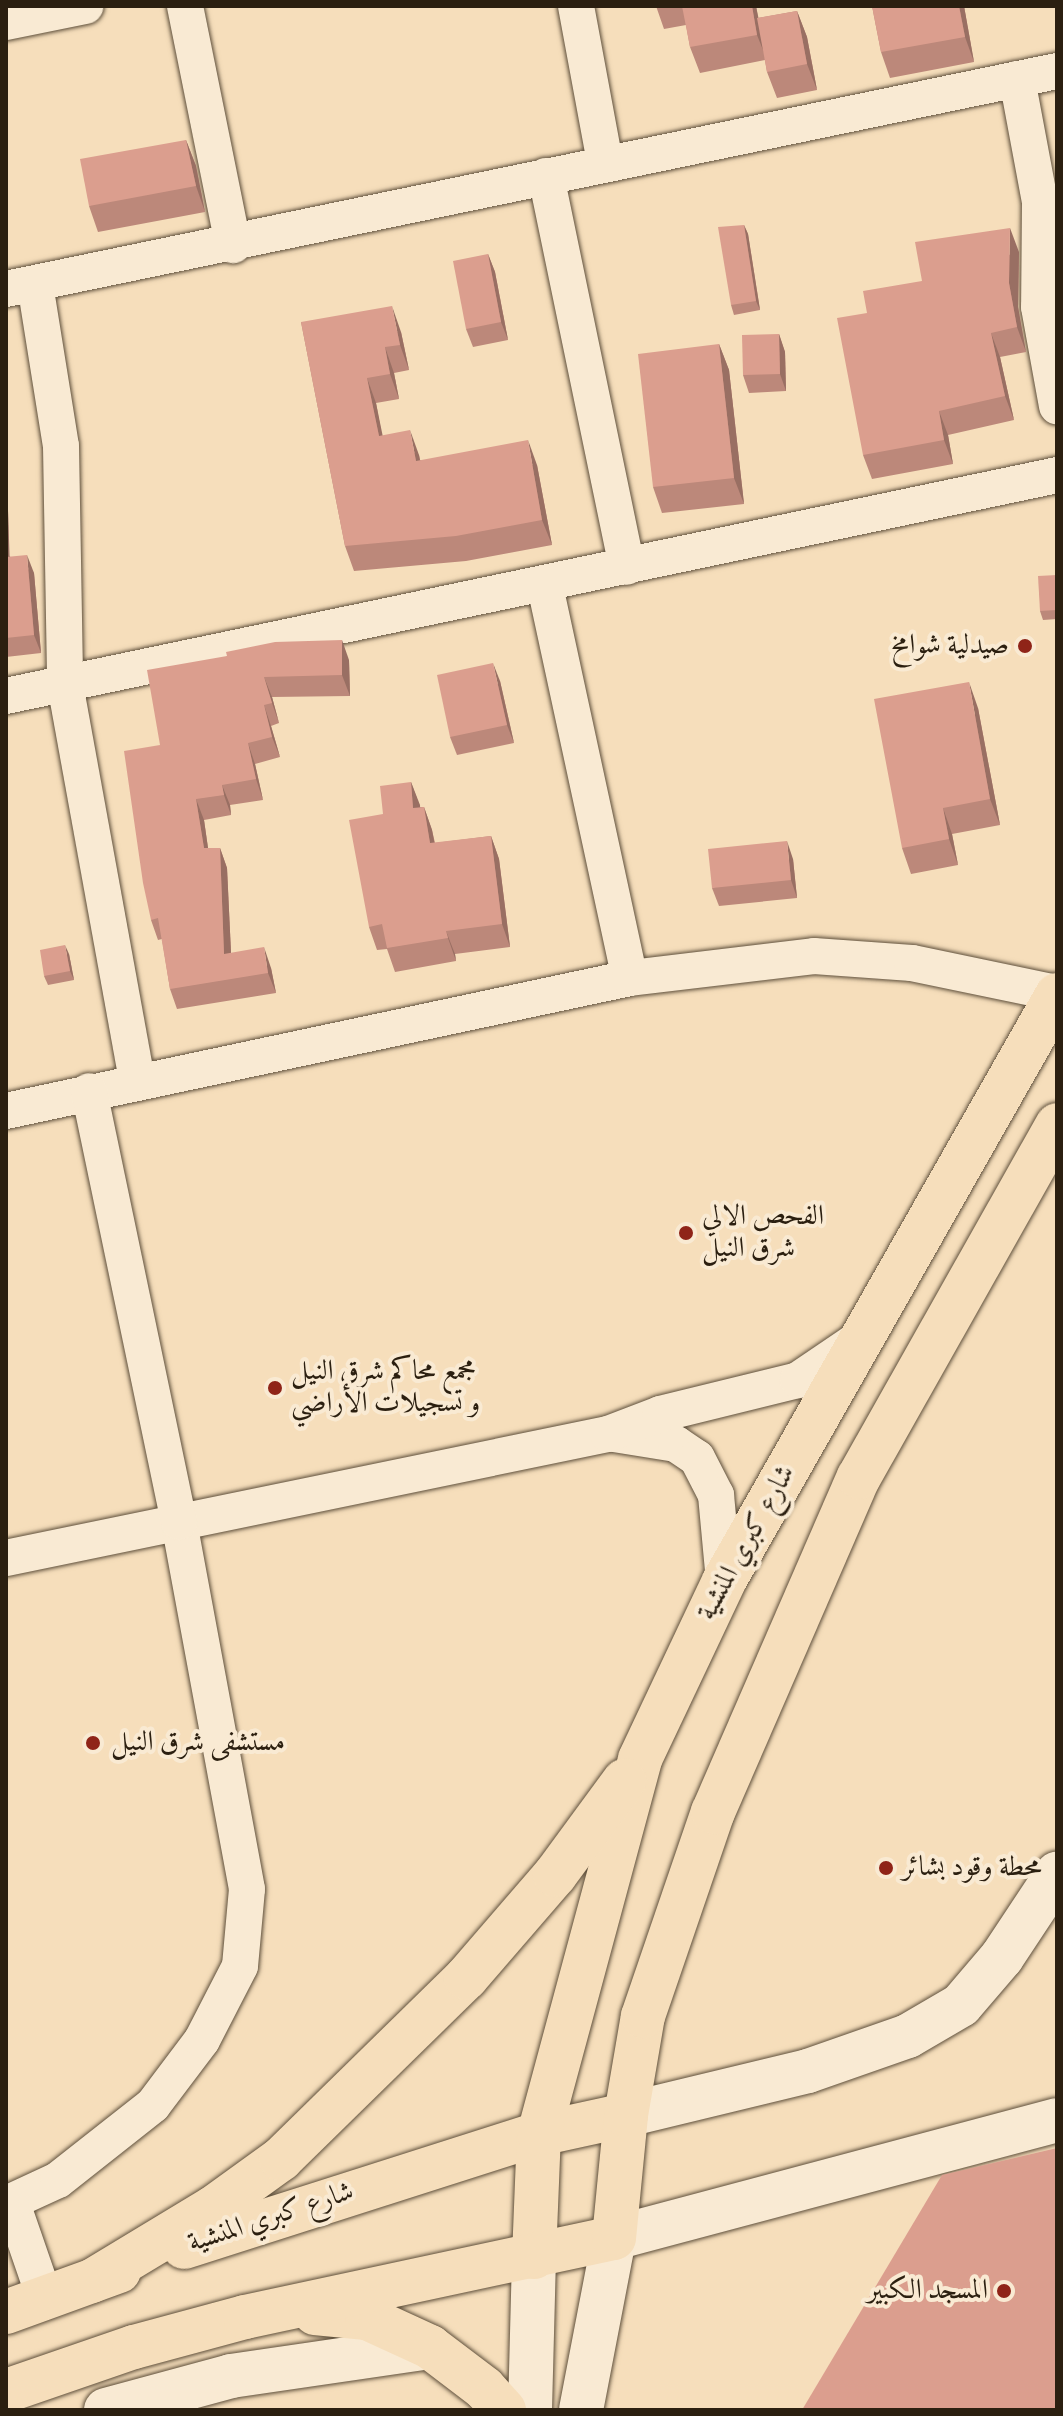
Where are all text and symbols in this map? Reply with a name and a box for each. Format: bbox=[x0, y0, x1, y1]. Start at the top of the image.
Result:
place label: صيدلية شوامخ bbox=[891, 629, 1009, 663]
marker: صيدلية شوامخ bbox=[1016, 637, 1034, 655]
place label: الفحص الالي شرق النيل bbox=[702, 1200, 824, 1266]
marker: الفحص الالي شرق النيل bbox=[677, 1224, 695, 1242]
place label: مجمع محاكم شرق النيل و تسجيلات الأراضي bbox=[291, 1355, 480, 1421]
marker: مجمع محاكم شرق النيل و تسجيلات الأراضي bbox=[266, 1379, 284, 1397]
street label: شارع كبري المنشية bbox=[691, 1460, 803, 1626]
place label: مستشفى شرق النيل bbox=[111, 1726, 285, 1760]
marker: مستشفى شرق النيل bbox=[82, 1732, 104, 1754]
place label: محطة وقود بشائر bbox=[902, 1851, 1042, 1885]
marker: محطة وقود بشائر bbox=[877, 1859, 895, 1877]
street label: شارع كبري المنشية bbox=[184, 2175, 358, 2261]
place label: المسجد الكبير bbox=[867, 2274, 988, 2308]
marker: المسجد الكبير bbox=[995, 2282, 1013, 2300]

